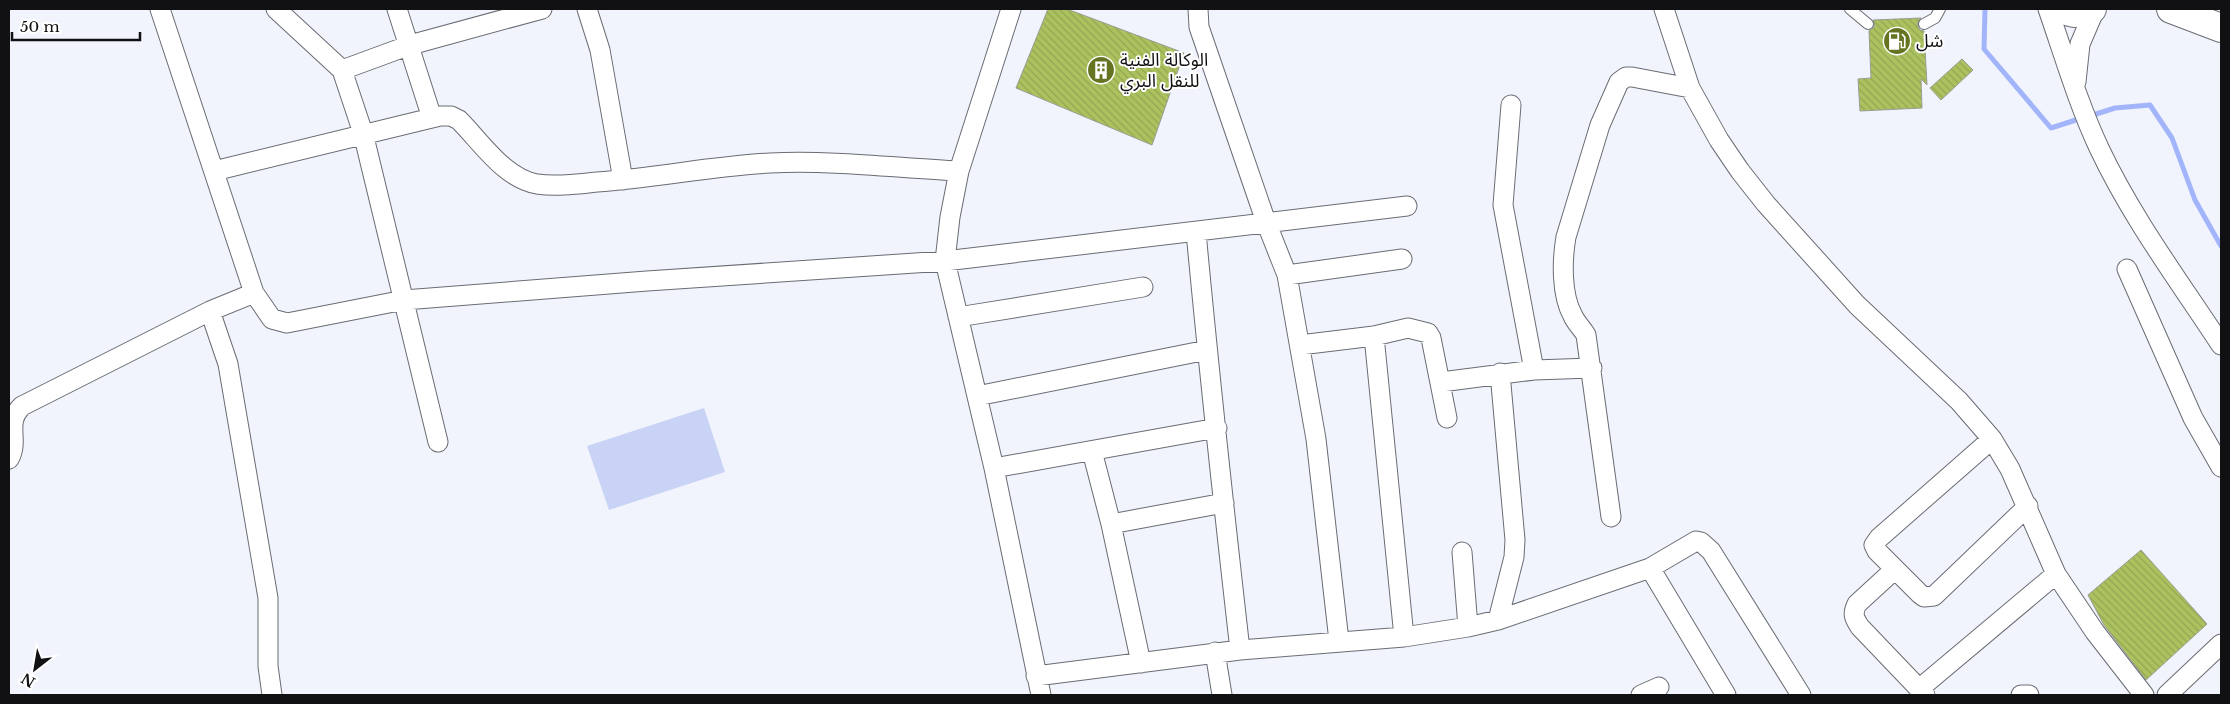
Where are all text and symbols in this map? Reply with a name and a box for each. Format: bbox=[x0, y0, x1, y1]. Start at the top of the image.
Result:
scale bar bbox=[12, 10, 140, 42]
text: 50 m bbox=[20, 17, 60, 36]
fuel station icon: شل bbox=[1882, 26, 1912, 56]
place label: شل bbox=[1916, 30, 1943, 52]
place label: الوكالة الفنية للنقل البري bbox=[1120, 49, 1208, 94]
building icon: الوكالة الفنية للنقل البري bbox=[1086, 55, 1116, 85]
north arrow bbox=[10, 644, 60, 694]
text: N bbox=[18, 669, 39, 691]

